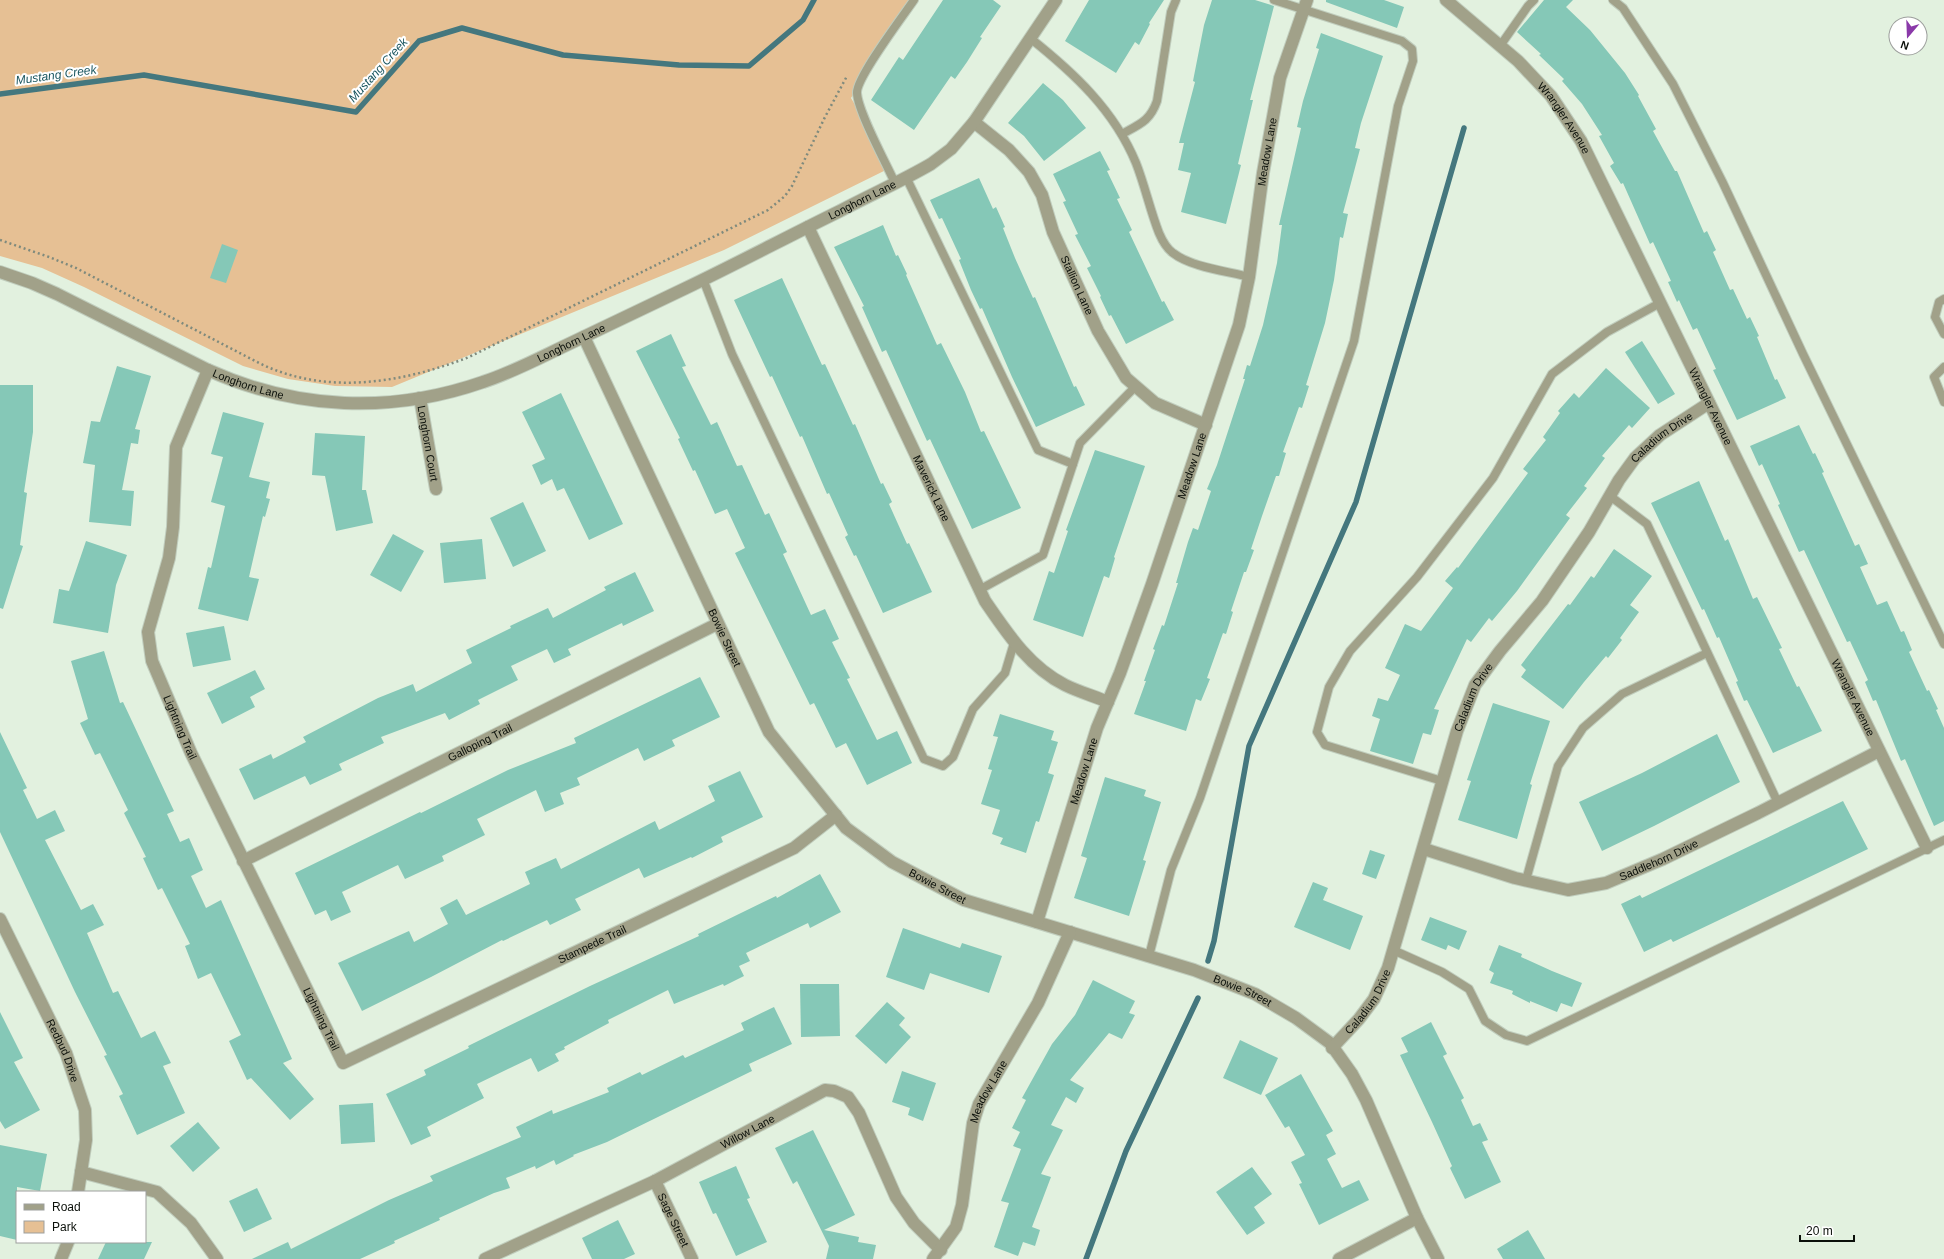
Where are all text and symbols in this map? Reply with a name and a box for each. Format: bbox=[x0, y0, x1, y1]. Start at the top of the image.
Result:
north arrow bbox=[1888, 16, 1928, 56]
water label: Mustang Creek bbox=[346, 34, 411, 105]
text: N bbox=[1899, 38, 1910, 52]
water label: Mustang Creek bbox=[15, 62, 98, 88]
street label: Wrangler Avenue bbox=[1535, 80, 1592, 156]
street label: Meadow Lane bbox=[1255, 117, 1279, 187]
street label: Longhorn Lane bbox=[826, 178, 898, 222]
street label: Stallion Lane bbox=[1059, 254, 1096, 317]
street label: Longhorn Lane bbox=[535, 321, 607, 364]
street label: Wrangler Avenue bbox=[1687, 366, 1735, 447]
street label: Longhorn Lane bbox=[211, 367, 285, 401]
street label: Longhorn Court bbox=[415, 405, 441, 482]
street label: Caladium Drive bbox=[1628, 409, 1695, 465]
street label: Meadow Lane bbox=[1175, 431, 1208, 500]
street label: Maverick Lane bbox=[911, 453, 952, 523]
street label: Bowie Street bbox=[706, 607, 743, 668]
street label: Wrangler Avenue bbox=[1829, 657, 1877, 738]
street label: Caladium Drive bbox=[1451, 661, 1495, 733]
street label: Lightning Trail bbox=[161, 693, 199, 761]
street label: Galloping Trail bbox=[446, 721, 514, 764]
street label: Meadow Lane bbox=[1068, 736, 1100, 806]
street label: Saddlehorn Drive bbox=[1617, 837, 1700, 883]
street label: Bowie Street bbox=[907, 866, 968, 906]
street label: Stampede Trail bbox=[556, 923, 628, 966]
street label: Caladium Drive bbox=[1342, 967, 1393, 1036]
street label: Bowie Street bbox=[1212, 972, 1274, 1008]
street label: Lightning Trail bbox=[301, 985, 342, 1052]
street label: Redbud Drive bbox=[44, 1017, 81, 1084]
street label: Meadow Lane bbox=[967, 1058, 1009, 1124]
street label: Willow Lane bbox=[719, 1112, 777, 1151]
legend bbox=[16, 1191, 146, 1243]
street label: Sage Street bbox=[656, 1191, 691, 1249]
text: Road bbox=[52, 1200, 81, 1214]
scale bar bbox=[1800, 1217, 1854, 1243]
text: Park bbox=[52, 1220, 78, 1234]
text: 20 m bbox=[1806, 1224, 1833, 1238]

